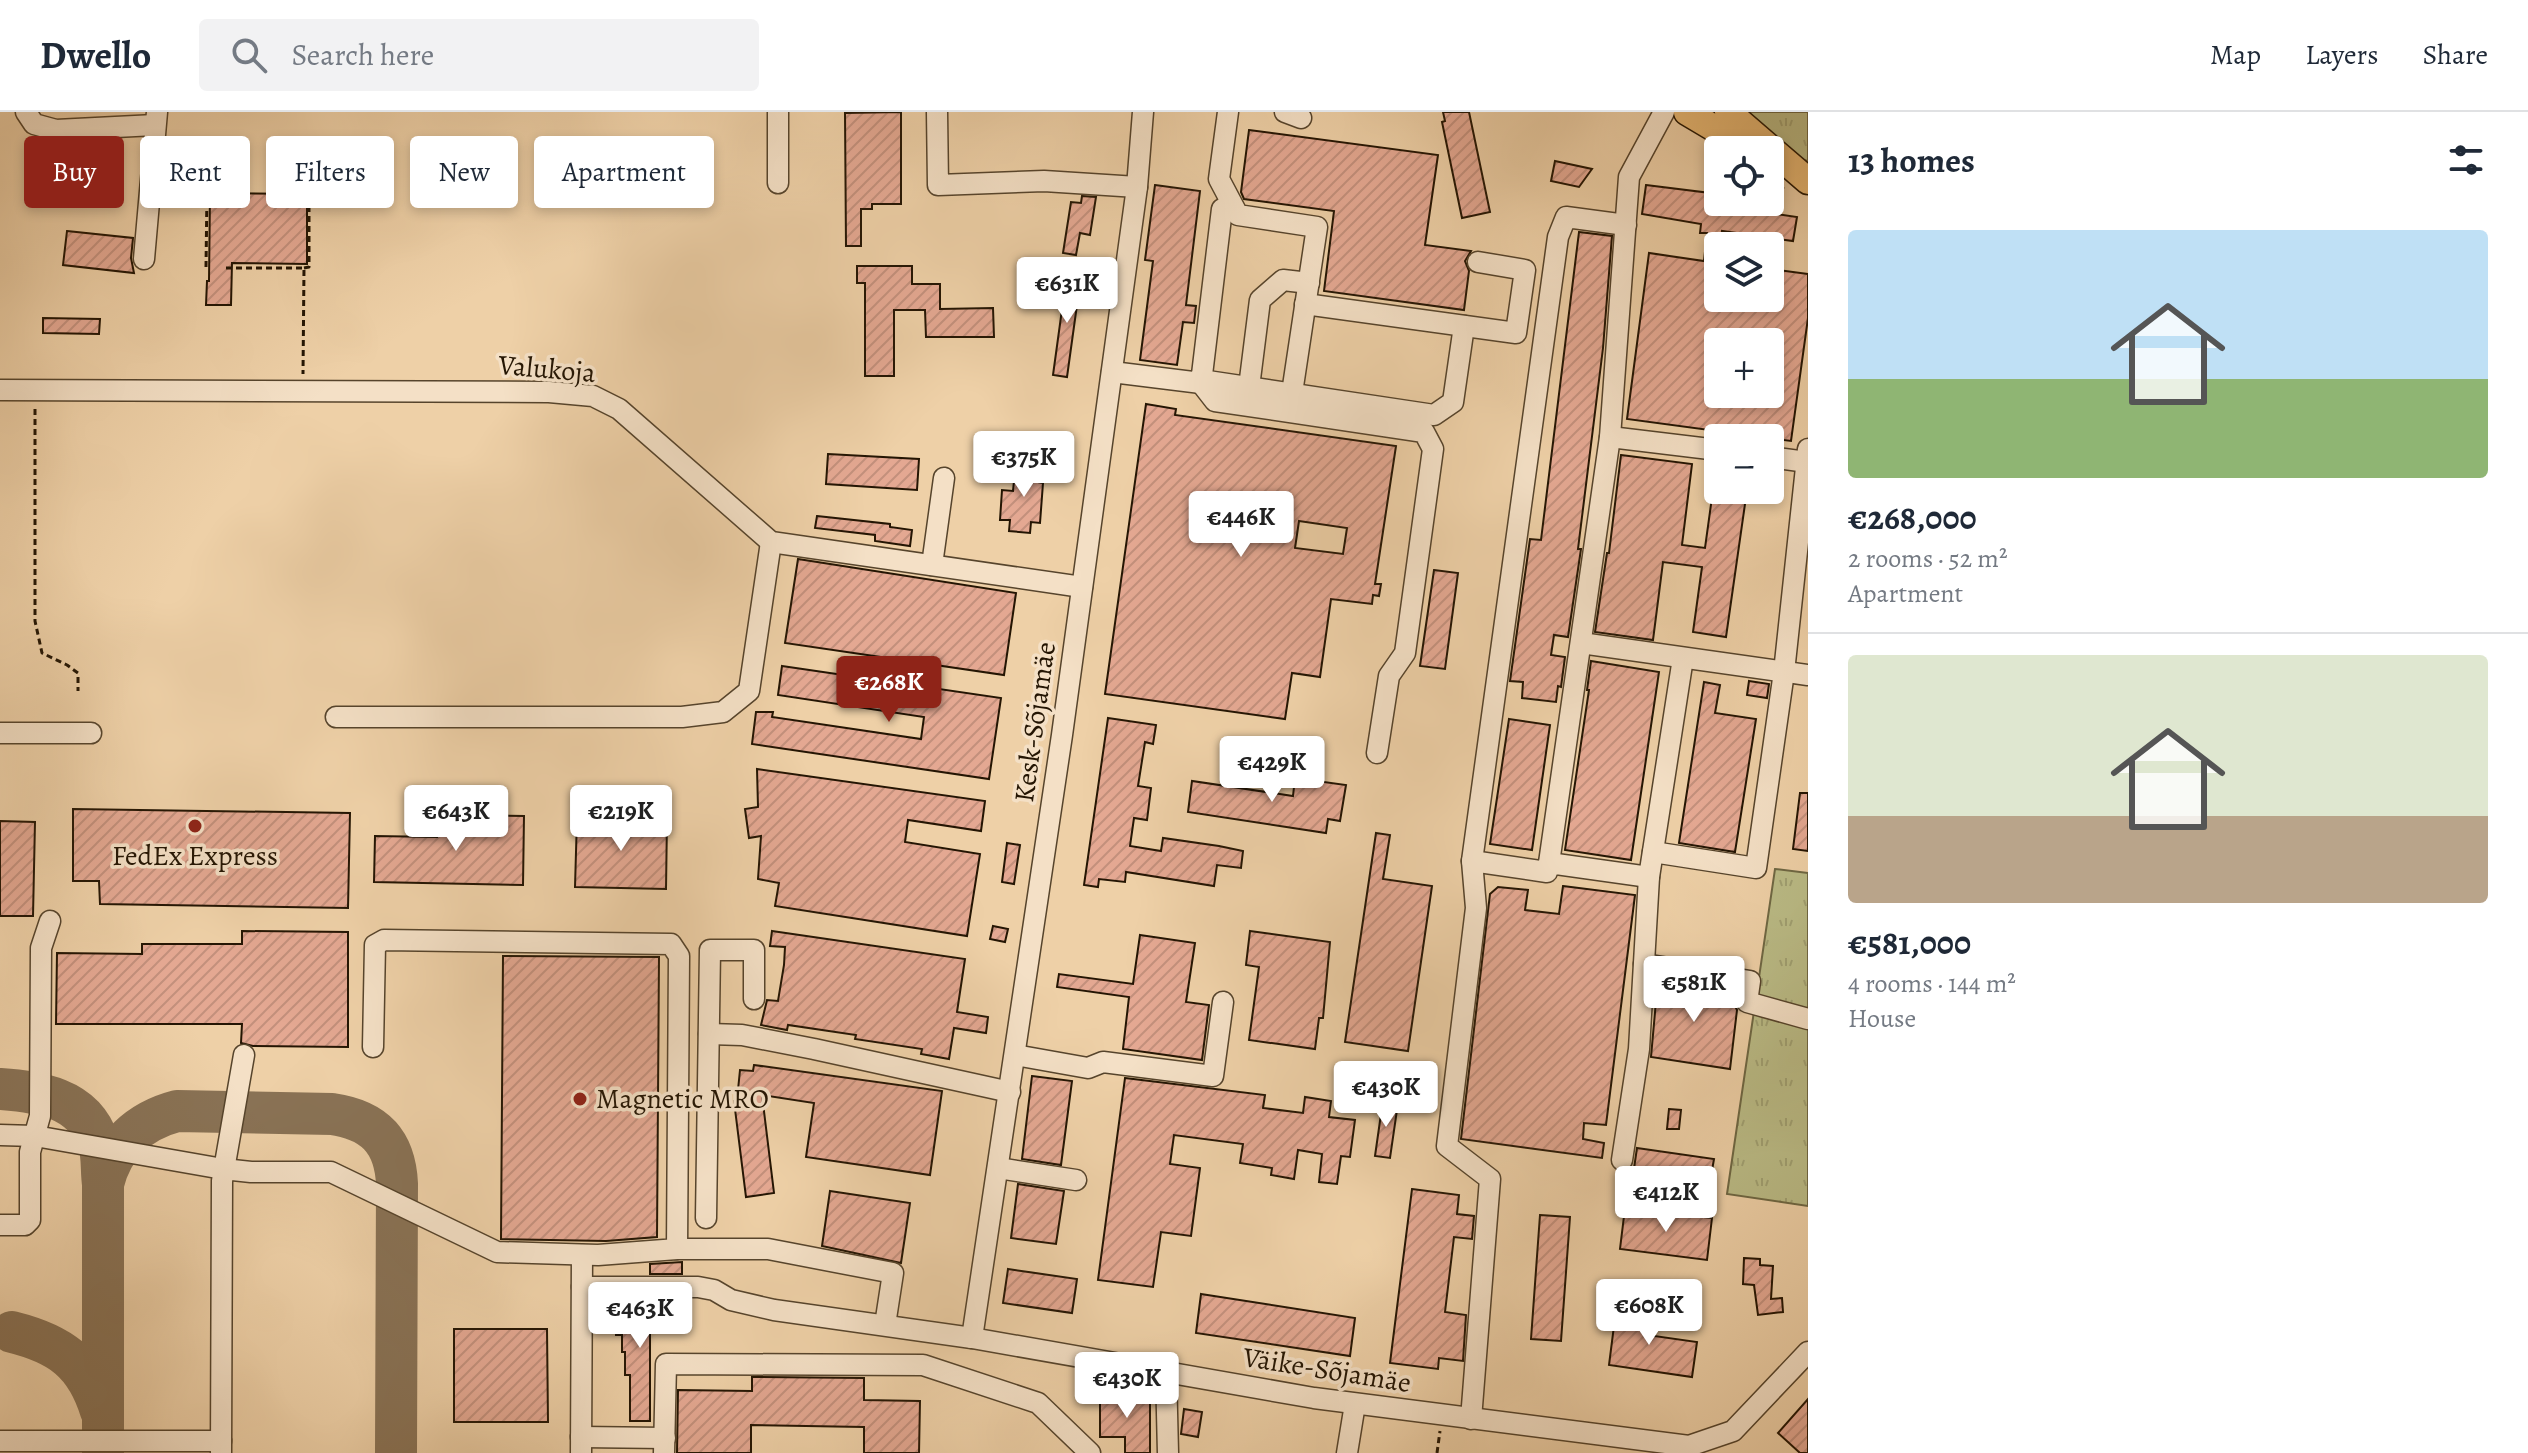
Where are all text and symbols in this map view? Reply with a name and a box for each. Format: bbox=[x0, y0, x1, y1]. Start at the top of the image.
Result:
search box bbox=[199, 19, 759, 91]
text: Dwello bbox=[40, 29, 151, 81]
icon: search bbox=[227, 33, 271, 77]
text: Search here bbox=[291, 35, 434, 75]
text: Map bbox=[2210, 36, 2261, 74]
text: Layers bbox=[2305, 36, 2378, 74]
text: Share bbox=[2422, 36, 2488, 74]
chip: Buy bbox=[24, 136, 124, 208]
chip: Rent bbox=[140, 136, 250, 208]
chip: Filters bbox=[266, 136, 394, 208]
chip: New bbox=[410, 136, 518, 208]
chip: Apartment bbox=[534, 136, 714, 208]
map controls bbox=[1704, 136, 1784, 504]
button: locate bbox=[1704, 136, 1784, 216]
text: 13 homes bbox=[1848, 137, 1975, 184]
icon: filters bbox=[2444, 138, 2488, 182]
button: layers bbox=[1704, 232, 1784, 312]
pin: €631K bbox=[1011, 257, 1123, 325]
text: €631K bbox=[1035, 265, 1099, 300]
icon: home bbox=[2096, 282, 2240, 426]
button: + bbox=[1704, 328, 1784, 408]
street label: Valukoja bbox=[496, 346, 597, 392]
button: − bbox=[1704, 424, 1784, 504]
pin: €375K bbox=[968, 431, 1080, 499]
text: €375K bbox=[991, 439, 1057, 474]
pin: €446K bbox=[1185, 491, 1297, 559]
text: €268,000 bbox=[1848, 494, 1977, 541]
text: €446K bbox=[1207, 499, 1275, 534]
text: 2 rooms · 52 m² bbox=[1848, 541, 2007, 576]
text: Apartment bbox=[1848, 576, 1963, 611]
street label: Kesk-Sõjamäe bbox=[1005, 639, 1065, 805]
pin: €268K bbox=[833, 656, 945, 724]
text: €268K bbox=[854, 664, 924, 699]
icon: home bbox=[2096, 707, 2240, 851]
pin: €429K bbox=[1216, 736, 1328, 804]
text: €429K bbox=[1238, 744, 1306, 779]
pin: €643K bbox=[400, 785, 512, 853]
pin: €219K bbox=[565, 785, 677, 853]
text: €643K bbox=[422, 793, 490, 828]
text: €219K bbox=[588, 793, 654, 828]
marker: FedEx Express bbox=[186, 817, 204, 835]
place label: FedEx Express bbox=[112, 837, 278, 875]
text: €581,000 bbox=[1848, 919, 1971, 966]
pin: €581K bbox=[1638, 956, 1750, 1024]
text: €581K bbox=[1662, 964, 1726, 999]
text: 4 rooms · 144 m² bbox=[1848, 966, 2016, 1001]
text: House bbox=[1848, 1001, 1916, 1036]
pin: €430K bbox=[1330, 1061, 1442, 1129]
text: €430K bbox=[1352, 1069, 1420, 1104]
place label: Magnetic MRO bbox=[596, 1080, 769, 1118]
marker: Magnetic MRO bbox=[571, 1090, 589, 1108]
pin: €412K bbox=[1610, 1166, 1722, 1234]
text: €412K bbox=[1633, 1174, 1699, 1209]
pin: €608K bbox=[1593, 1279, 1705, 1347]
pin: €463K bbox=[584, 1282, 696, 1350]
text: €608K bbox=[1614, 1287, 1684, 1322]
text: €463K bbox=[606, 1290, 674, 1325]
street label: Väike-Sõjamäe bbox=[1239, 1338, 1414, 1402]
pin: €430K bbox=[1071, 1352, 1183, 1420]
text: €430K bbox=[1093, 1360, 1161, 1395]

